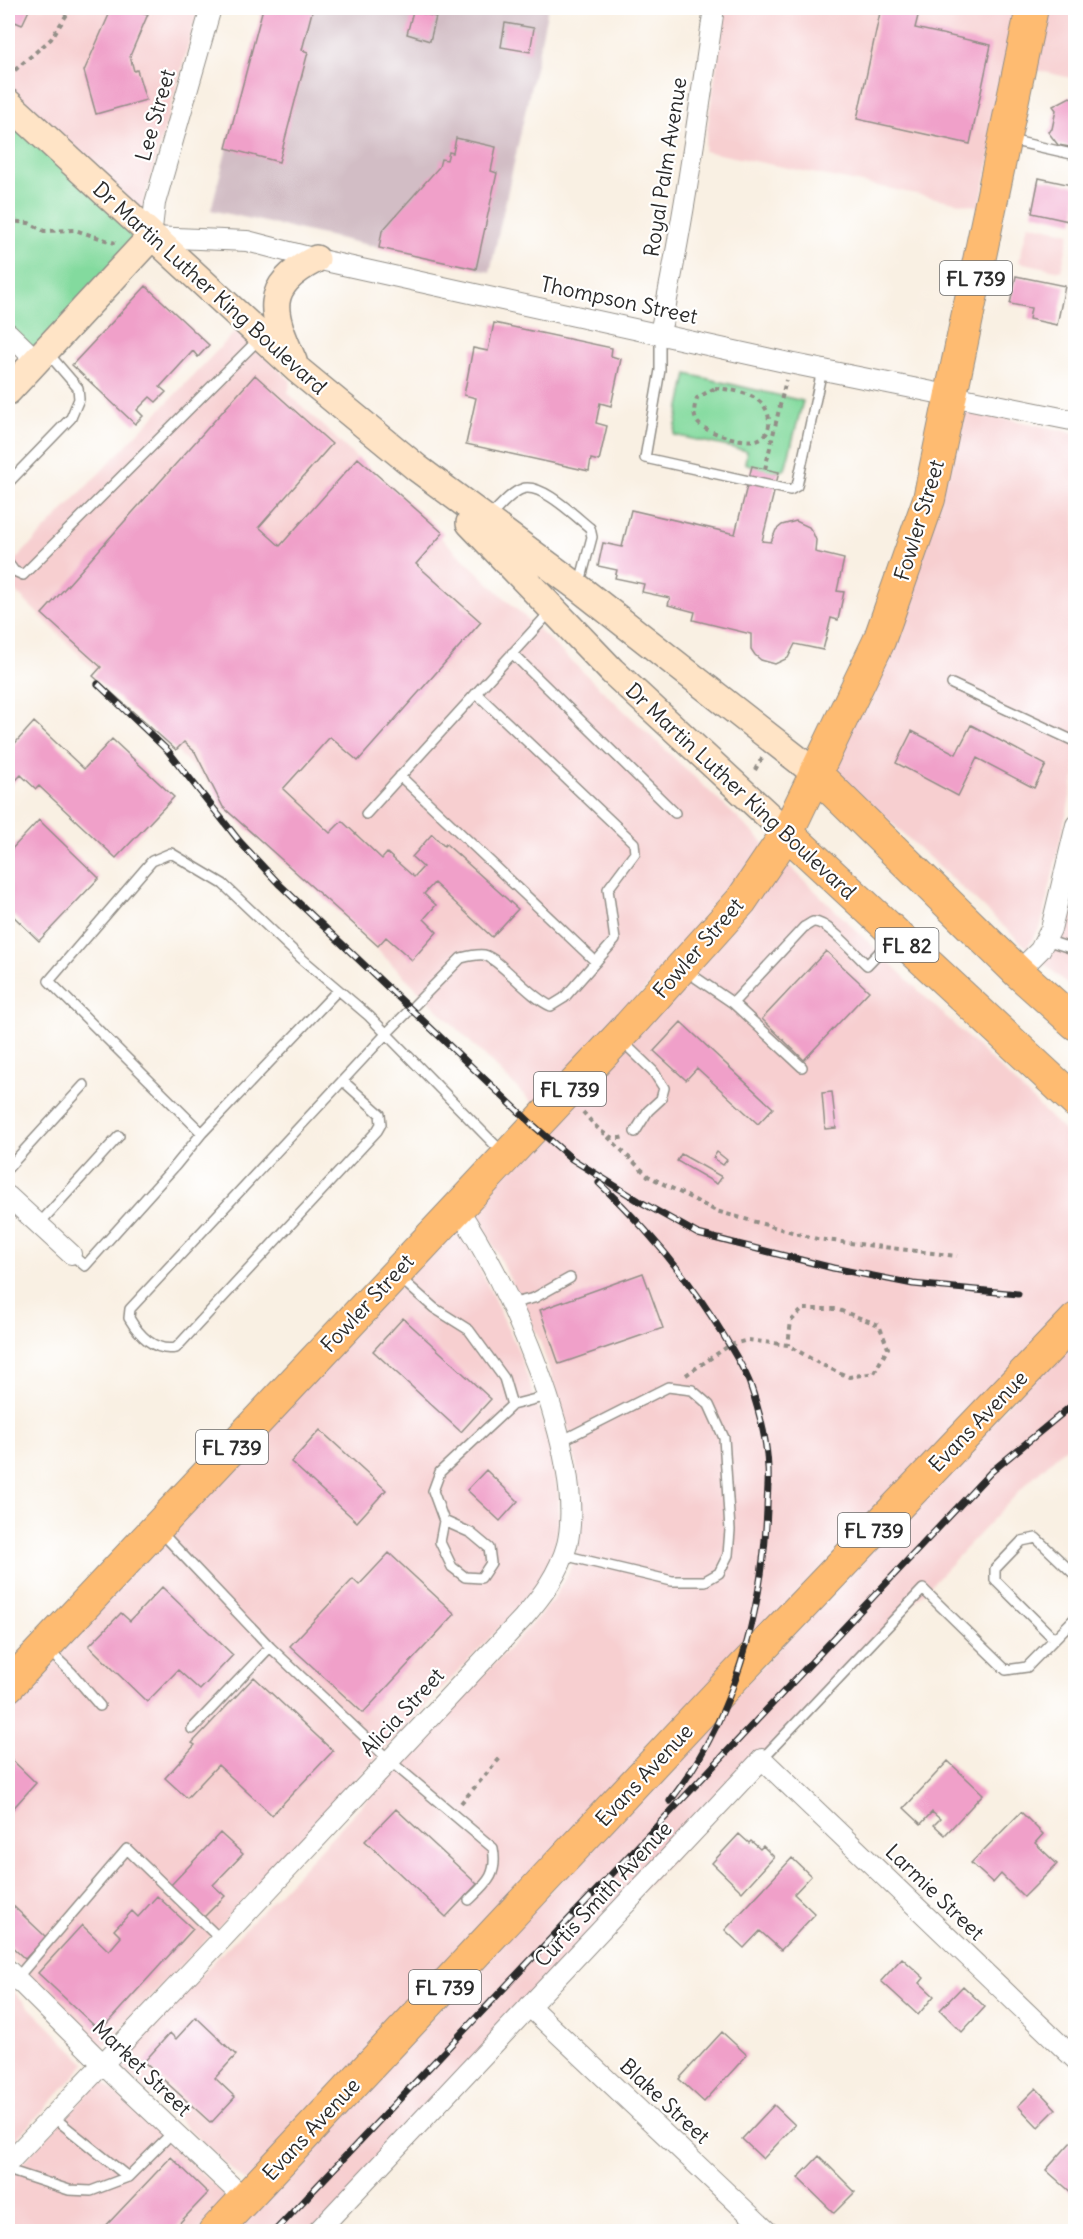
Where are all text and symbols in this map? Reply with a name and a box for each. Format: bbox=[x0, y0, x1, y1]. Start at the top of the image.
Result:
street label: Lee Street bbox=[129, 66, 181, 164]
street label: Royal Palm Avenue bbox=[637, 75, 693, 259]
street label: Dr Martin Luther King Boulevard bbox=[87, 176, 333, 400]
road number: FL 739 bbox=[940, 261, 1012, 295]
street label: Thompson Street bbox=[538, 270, 700, 330]
street label: Fowler Street bbox=[888, 456, 950, 584]
street label: Dr Martin Luther King Boulevard bbox=[620, 677, 862, 905]
street label: Fowler Street bbox=[647, 892, 749, 1004]
road number: FL 82 bbox=[876, 928, 938, 962]
road number: FL 739 bbox=[534, 1072, 606, 1106]
street label: Fowler Street bbox=[315, 1248, 419, 1358]
street label: Evans Avenue bbox=[923, 1364, 1033, 1478]
road number: FL 739 bbox=[196, 1430, 268, 1464]
road number: FL 739 bbox=[838, 1513, 910, 1547]
street label: Alicia Street bbox=[354, 1662, 450, 1762]
street label: Evans Avenue bbox=[589, 1718, 699, 1832]
street label: Curtis Smith Avenue bbox=[528, 1815, 678, 1973]
street label: Larmie Street bbox=[880, 1838, 990, 1946]
road number: FL 739 bbox=[409, 1970, 481, 2004]
street label: Market Street bbox=[87, 2014, 197, 2122]
street label: Blake Street bbox=[614, 2052, 716, 2150]
street label: Evans Avenue bbox=[256, 2072, 366, 2186]

